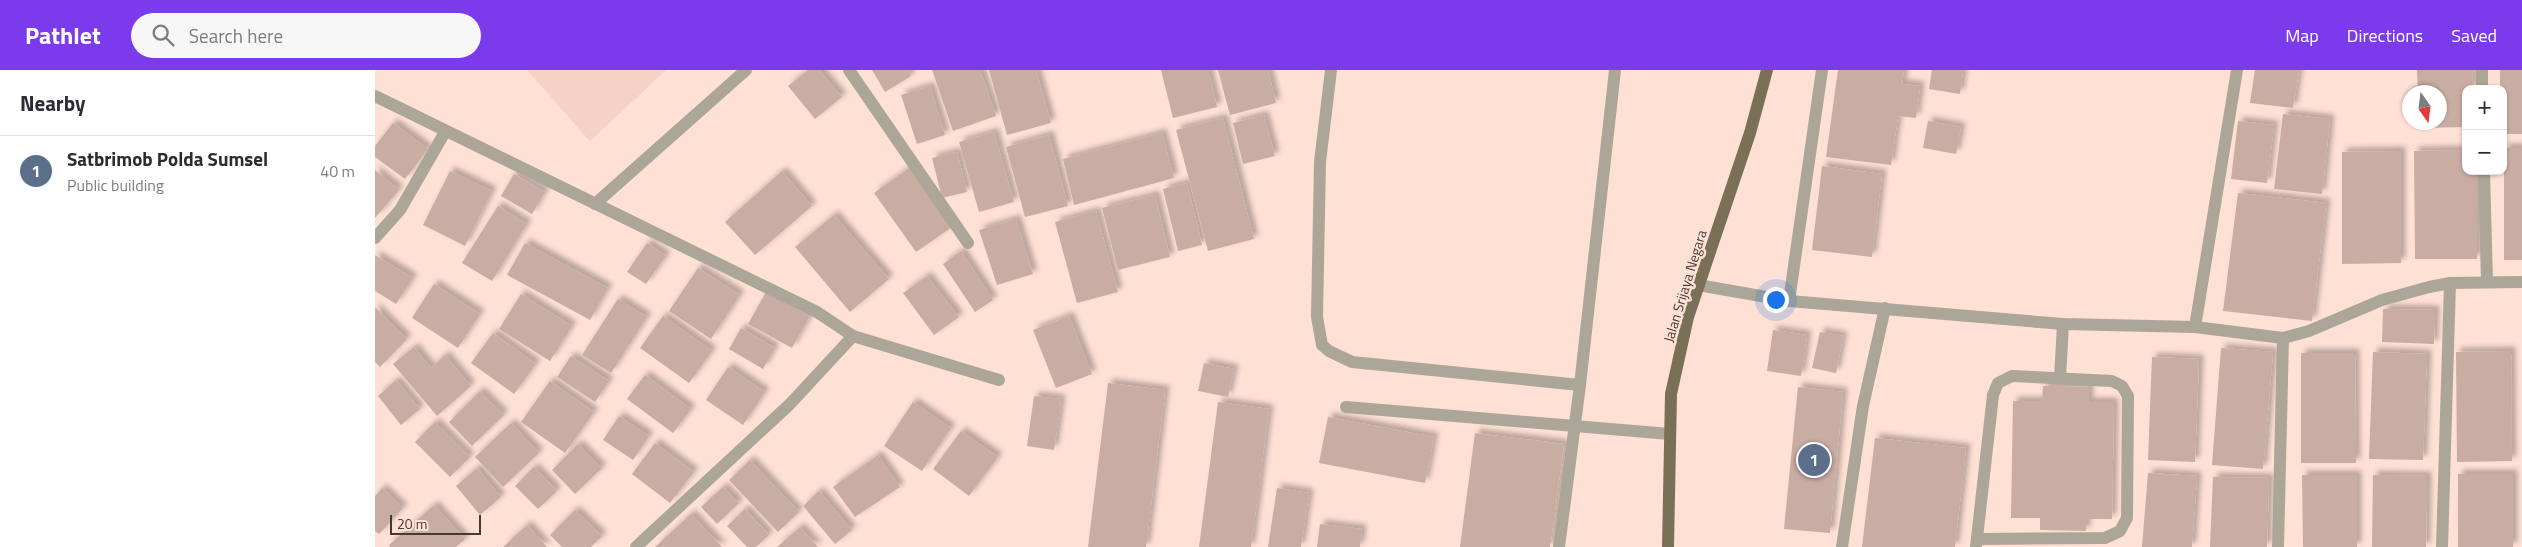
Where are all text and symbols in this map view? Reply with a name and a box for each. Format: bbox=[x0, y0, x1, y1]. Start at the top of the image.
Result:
search box bbox=[131, 13, 481, 58]
text: Pathlet bbox=[25, 17, 101, 53]
icon: search bbox=[149, 21, 177, 49]
text: Search here bbox=[189, 21, 283, 50]
text: Map bbox=[2285, 22, 2319, 49]
text: Directions bbox=[2347, 22, 2423, 49]
text: Saved bbox=[2451, 22, 2497, 49]
north arrow bbox=[2402, 85, 2447, 130]
map controls bbox=[2462, 85, 2507, 175]
button: + bbox=[2462, 85, 2507, 130]
text: Nearby bbox=[20, 87, 85, 119]
button: − bbox=[2462, 130, 2507, 175]
text: Satbrimob Polda Sumsel bbox=[67, 144, 268, 173]
text: 1 bbox=[32, 159, 40, 183]
text: 40 m bbox=[320, 159, 355, 183]
text: Public building bbox=[67, 173, 164, 197]
street label: Jalan Srijaya Negara bbox=[1657, 227, 1712, 345]
your location bbox=[1763, 287, 1789, 313]
pin: 1 bbox=[1798, 441, 1830, 479]
scale bar bbox=[390, 512, 481, 535]
text: 20 m bbox=[397, 513, 427, 534]

